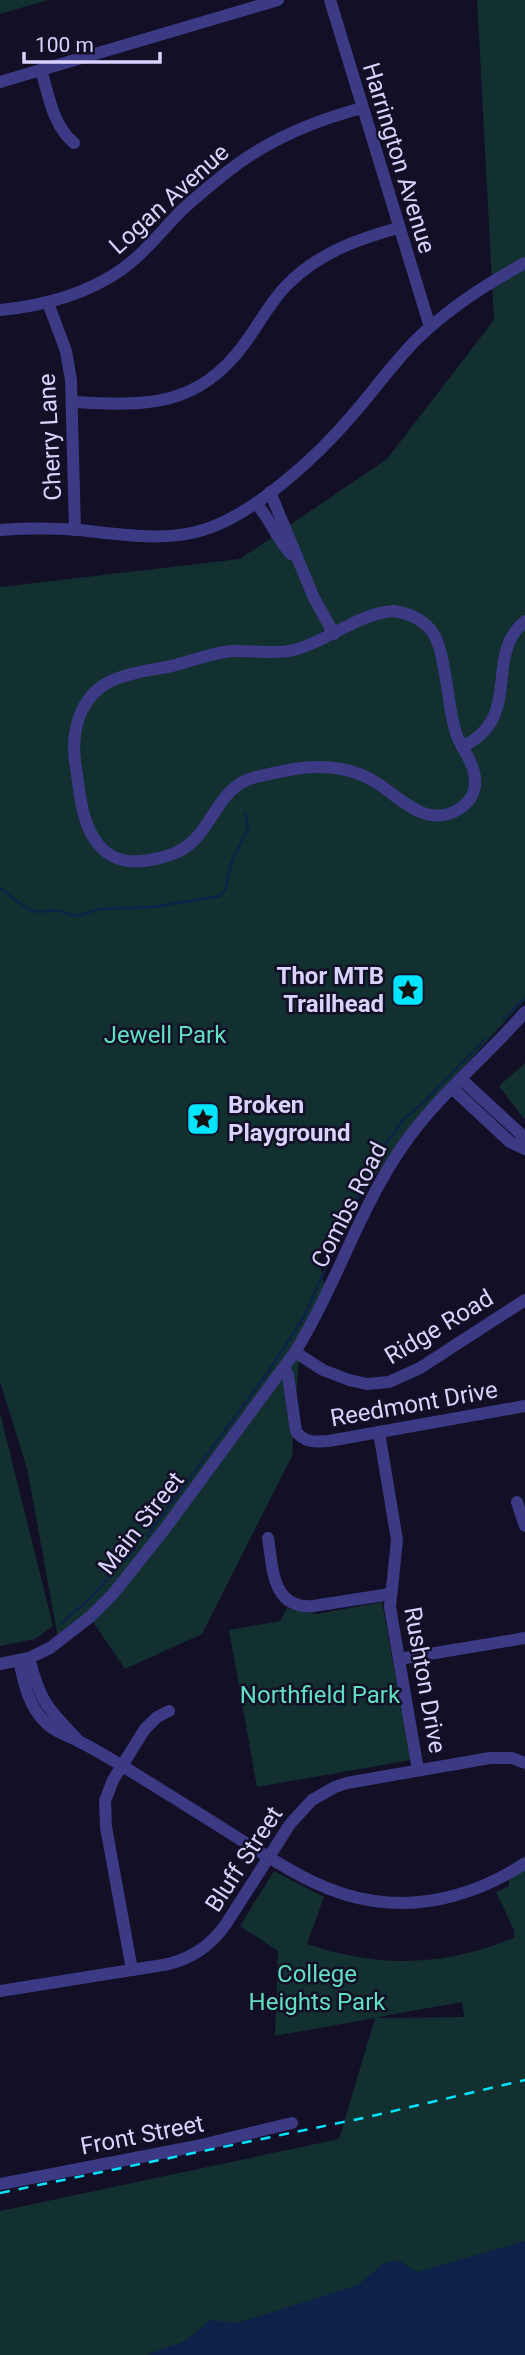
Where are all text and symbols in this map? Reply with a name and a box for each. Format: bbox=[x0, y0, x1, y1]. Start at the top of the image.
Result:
scale bar bbox=[24, 21, 161, 65]
text: 100 m bbox=[35, 33, 94, 57]
street label: Harrington Avenue bbox=[357, 59, 441, 257]
street label: Logan Avenue bbox=[104, 138, 234, 260]
street label: Cherry Lane bbox=[33, 373, 67, 501]
place label: Thor MTB Trailhead bbox=[277, 962, 384, 1018]
place icon: Thor MTB Trailhead bbox=[389, 971, 427, 1009]
park label: Jewell Park bbox=[104, 1021, 227, 1049]
place label: Broken Playground bbox=[228, 1091, 351, 1147]
place icon: Broken Playground bbox=[184, 1100, 222, 1138]
street label: Combs Road bbox=[305, 1137, 393, 1273]
street label: Ridge Road bbox=[380, 1284, 498, 1370]
street label: Reedmont Drive bbox=[328, 1375, 500, 1433]
street label: Main Street bbox=[92, 1466, 190, 1580]
street label: Rushton Drive bbox=[398, 1605, 452, 1755]
park label: Northfield Park bbox=[240, 1681, 401, 1709]
street label: Bluff Street bbox=[200, 1801, 288, 1917]
park label: College Heights Park bbox=[249, 1960, 386, 2016]
street label: Front Street bbox=[78, 2109, 206, 2161]

